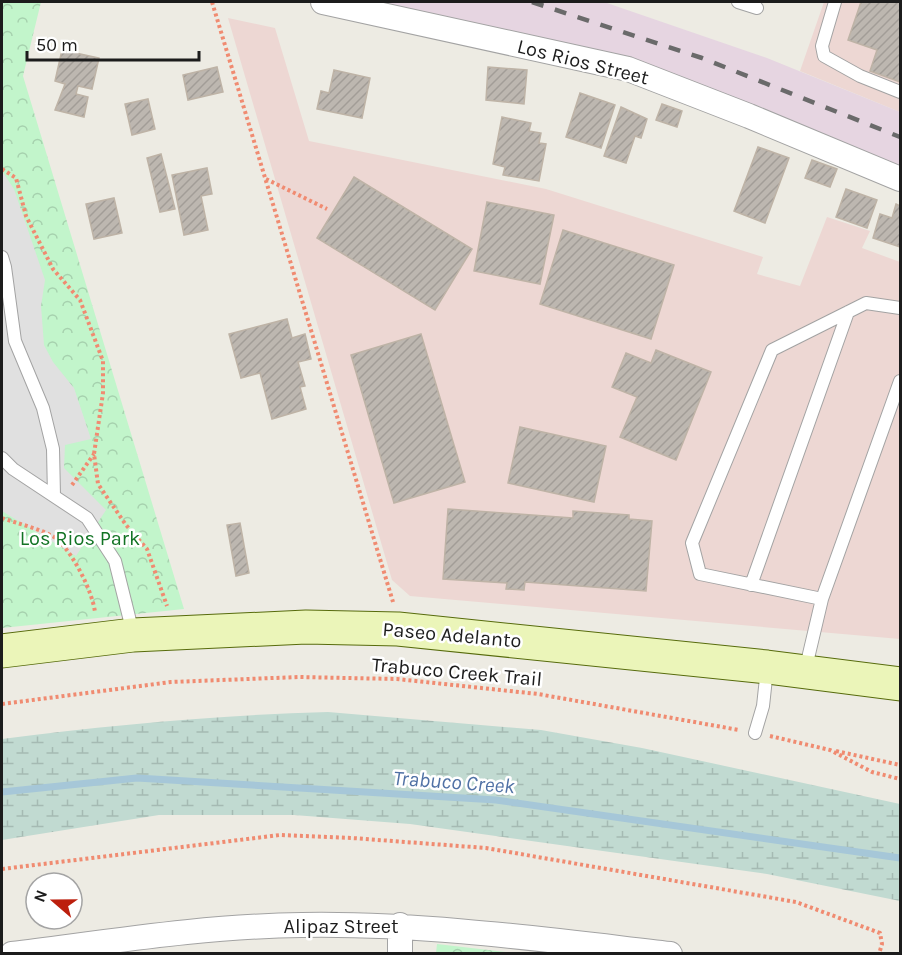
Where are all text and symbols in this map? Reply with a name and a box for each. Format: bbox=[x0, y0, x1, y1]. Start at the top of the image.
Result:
scale bar bbox=[27, 24, 200, 62]
text: 50 m bbox=[36, 34, 78, 56]
street label: Los Rios Street bbox=[515, 35, 652, 90]
park label: Los Rios Park bbox=[20, 527, 140, 550]
street label: Paseo Adelanto bbox=[382, 617, 522, 653]
street label: Trabuco Creek Trail bbox=[371, 653, 543, 691]
water label: Trabuco Creek bbox=[392, 766, 516, 798]
north arrow bbox=[24, 871, 84, 931]
text: N bbox=[29, 887, 51, 905]
street label: Alipaz Street bbox=[284, 915, 399, 938]

